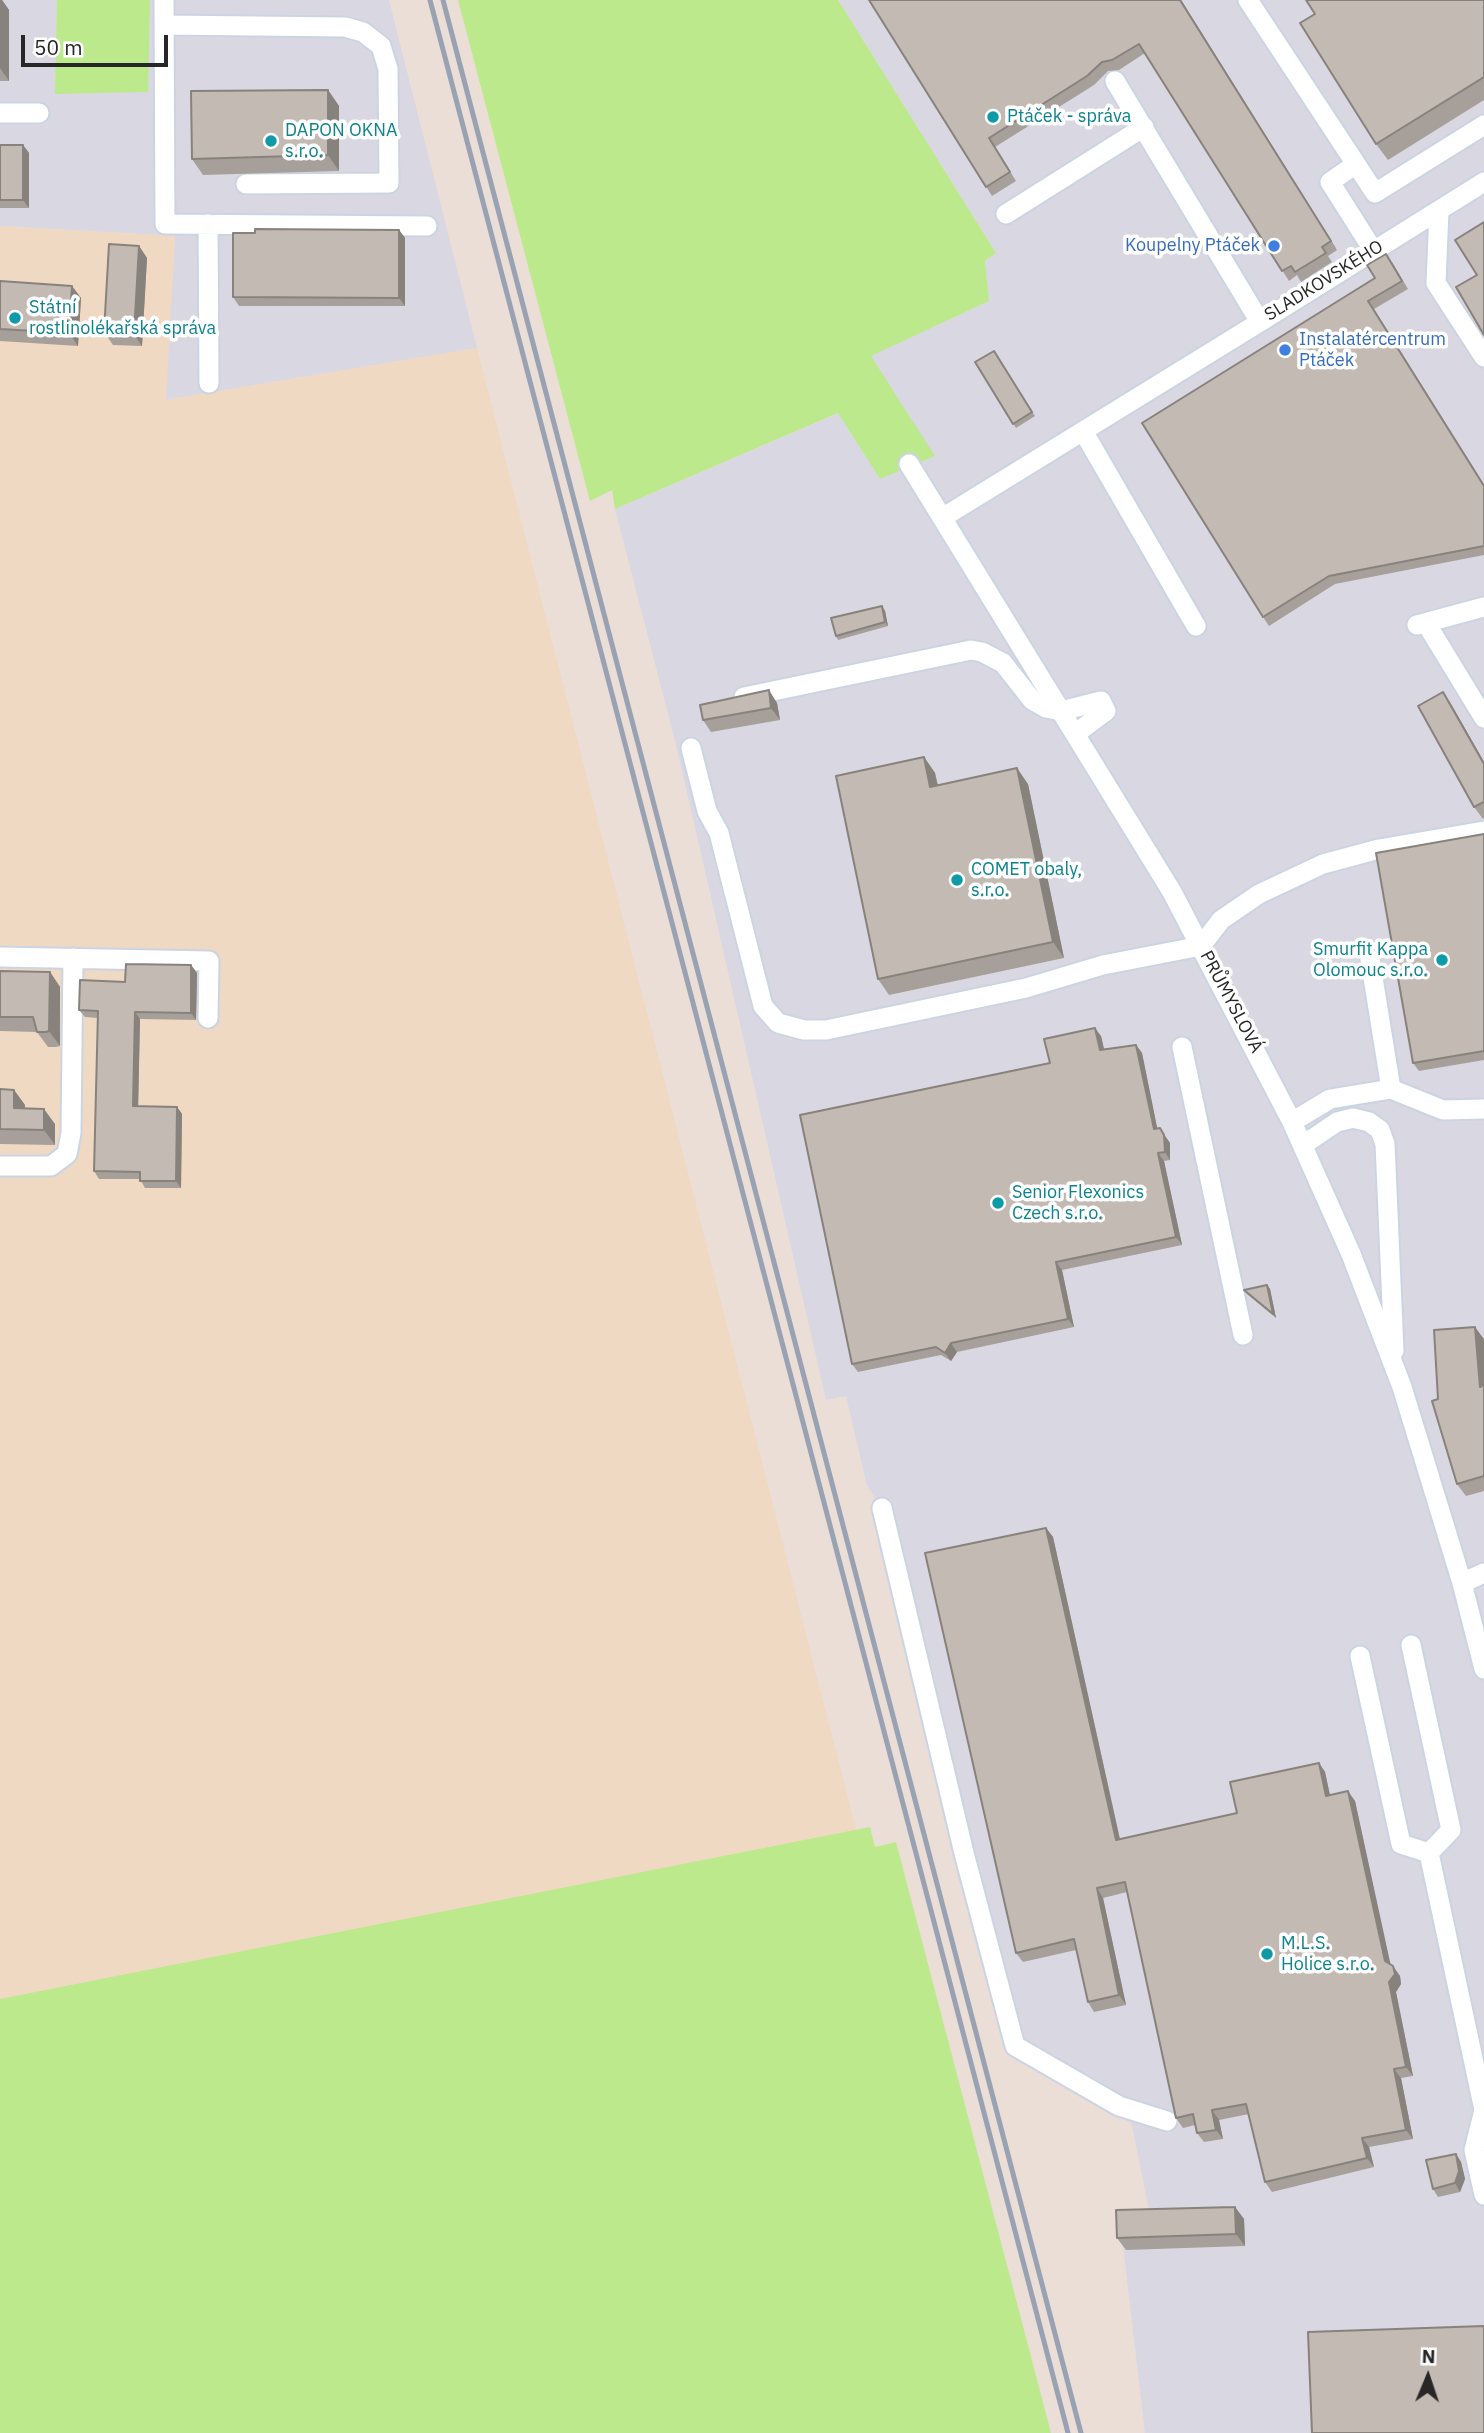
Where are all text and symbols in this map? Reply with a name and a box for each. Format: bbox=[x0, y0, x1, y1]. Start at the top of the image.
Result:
scale bar bbox=[24, 21, 172, 65]
text: 50 m bbox=[34, 33, 83, 61]
place label: Ptáček - správa bbox=[1007, 106, 1131, 128]
marker: Ptáček - správa bbox=[985, 109, 1001, 125]
place label: DAPON OKNA s.r.o. bbox=[285, 120, 397, 162]
marker: DAPON OKNA s.r.o. bbox=[263, 133, 279, 149]
place label: Koupelny Ptáček bbox=[1125, 235, 1260, 257]
street label: SLADKOVSKÉHO bbox=[1261, 236, 1387, 326]
marker: Koupelny Ptáček bbox=[1266, 238, 1282, 254]
place label: Státní rostlinolékařská správa bbox=[29, 297, 216, 340]
marker: Státní rostlinolékařská správa bbox=[7, 310, 23, 326]
place label: Instalatércentrum Ptáček bbox=[1299, 329, 1446, 372]
marker: Instalatércentrum Ptáček bbox=[1277, 342, 1293, 358]
place label: COMET obaly, s.r.o. bbox=[971, 859, 1082, 902]
marker: COMET obaly, s.r.o. bbox=[949, 872, 965, 888]
place label: Smurfit Kappa Olomouc s.r.o. bbox=[1313, 939, 1428, 982]
street label: PRŮMYSLOVÁ bbox=[1195, 947, 1267, 1057]
marker: Smurfit Kappa Olomouc s.r.o. bbox=[1434, 952, 1450, 968]
place label: Senior Flexonics Czech s.r.o. bbox=[1012, 1182, 1144, 1224]
marker: Senior Flexonics Czech s.r.o. bbox=[990, 1195, 1006, 1211]
place label: M.L.S. Holice s.r.o. bbox=[1281, 1933, 1374, 1976]
marker: M.L.S. Holice s.r.o. bbox=[1259, 1946, 1275, 1962]
north arrow bbox=[1393, 2342, 1463, 2412]
text: N bbox=[1421, 2344, 1436, 2368]

